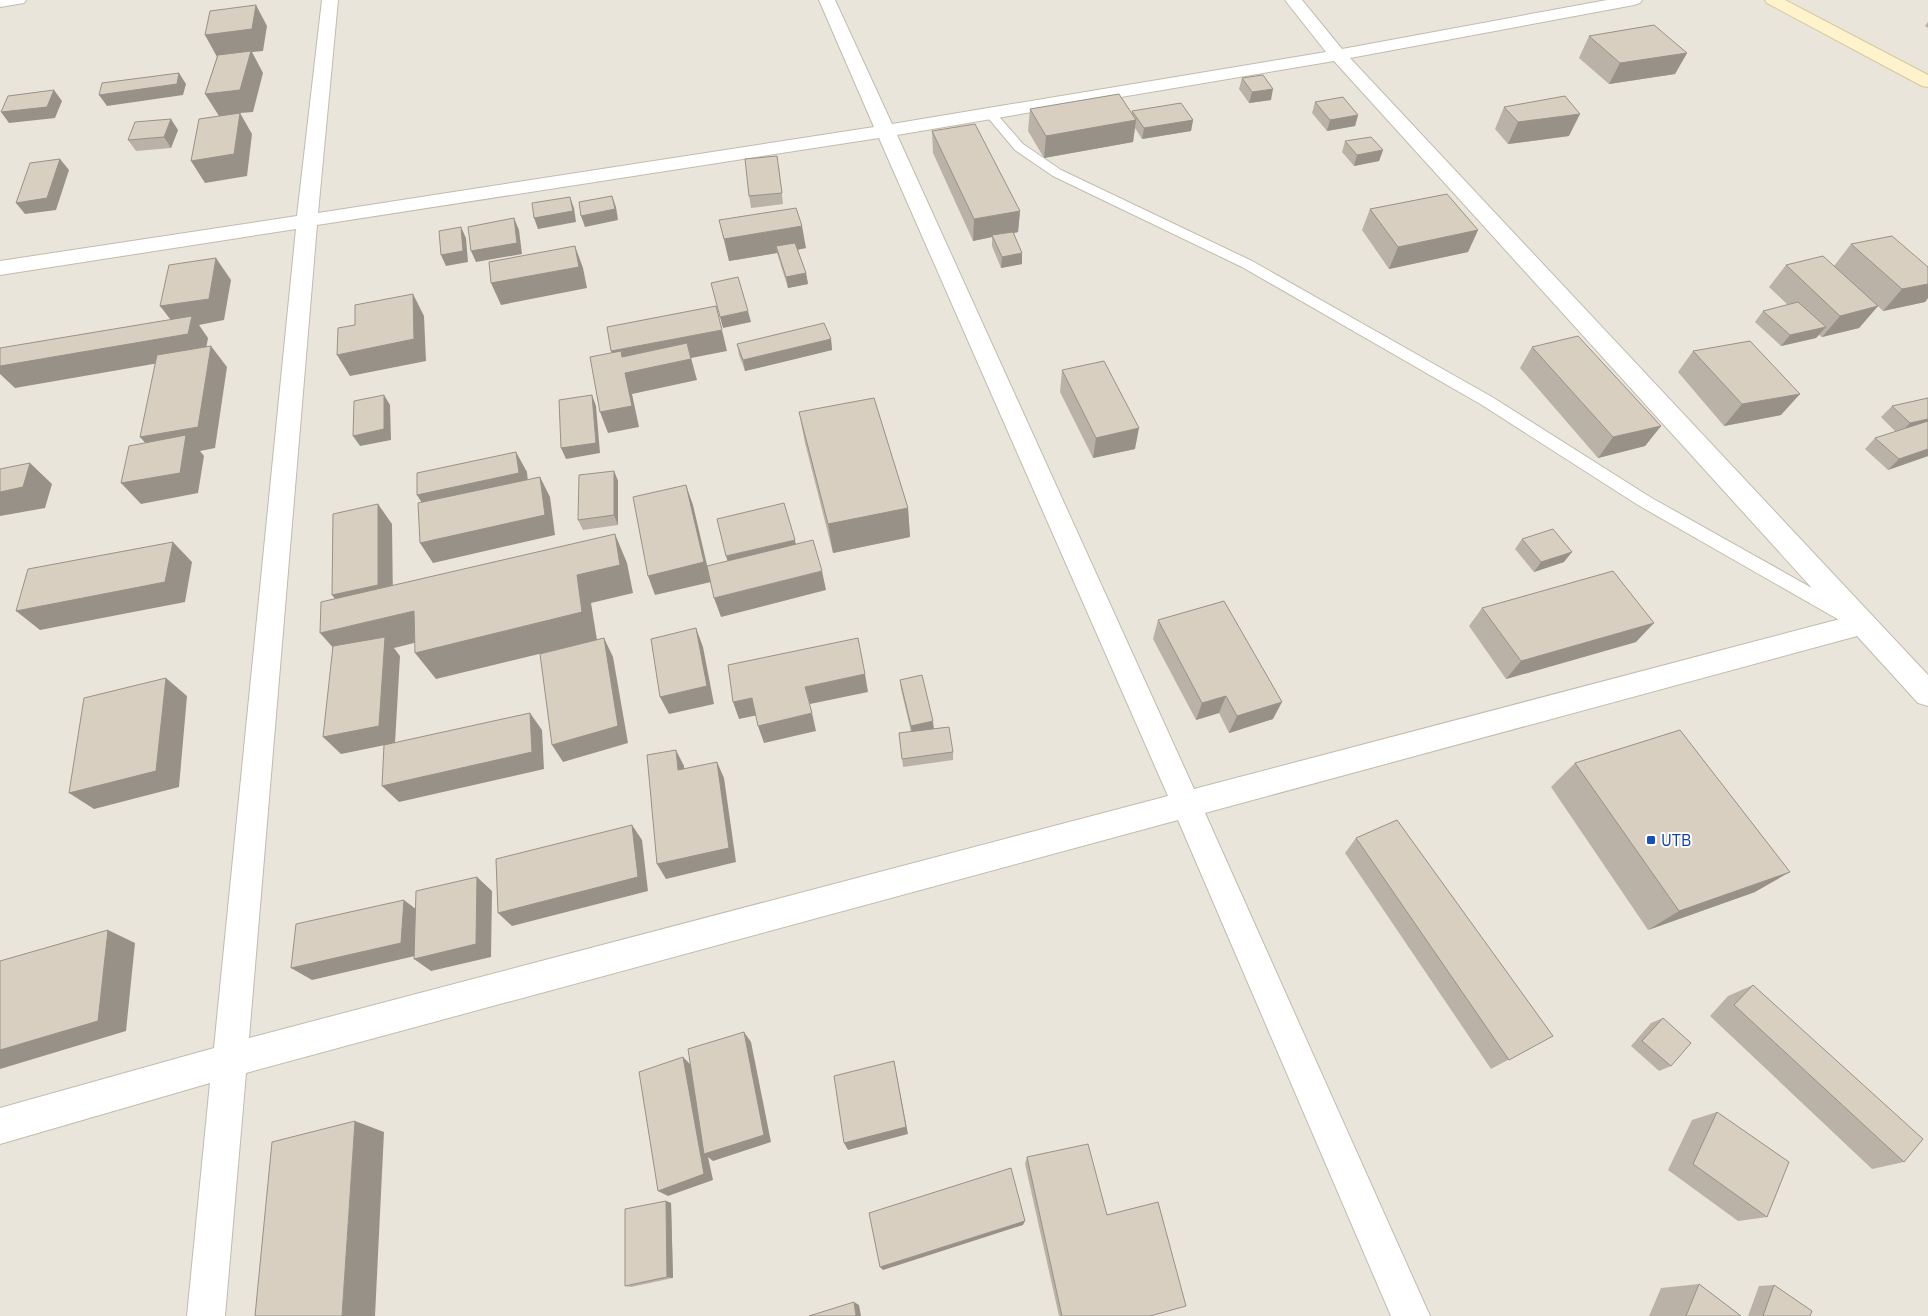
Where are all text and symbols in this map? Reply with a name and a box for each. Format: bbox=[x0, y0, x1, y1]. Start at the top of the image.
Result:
place label: UTB bbox=[1661, 830, 1691, 850]
marker: UTB bbox=[1645, 834, 1657, 846]

